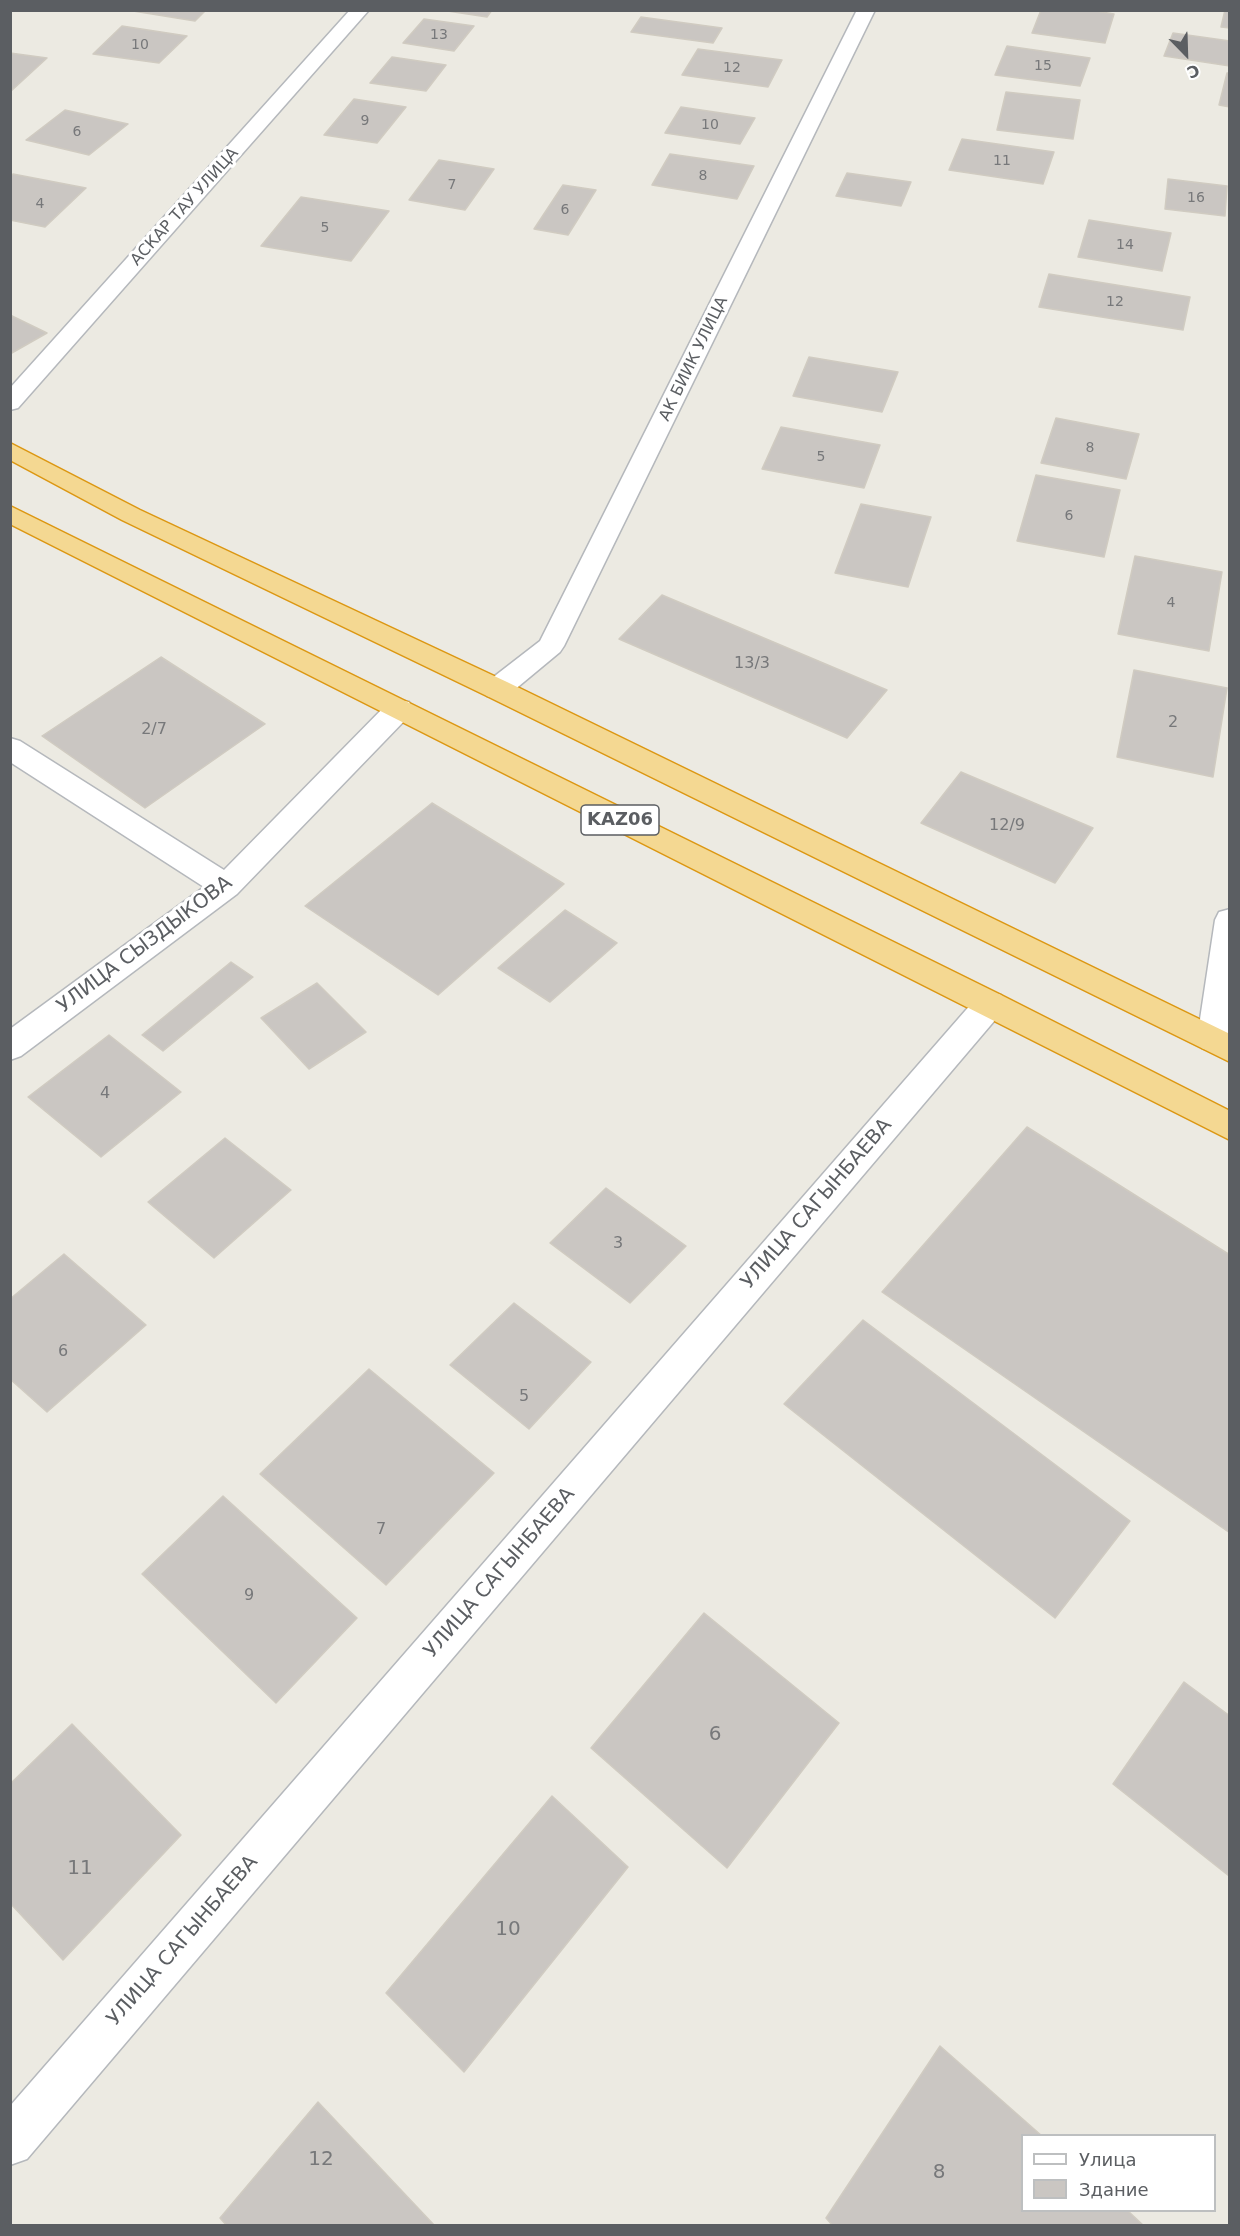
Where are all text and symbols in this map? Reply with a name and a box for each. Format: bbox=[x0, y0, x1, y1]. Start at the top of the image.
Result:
north arrow bbox=[1156, 24, 1216, 84]
house number: 13 bbox=[430, 27, 448, 43]
house number: 10 bbox=[131, 37, 149, 53]
house number: 15 bbox=[1034, 58, 1052, 74]
house number: 12 bbox=[723, 60, 741, 76]
text: С bbox=[1184, 60, 1202, 82]
house number: 9 bbox=[361, 113, 369, 129]
house number: 10 bbox=[701, 117, 719, 133]
house number: 6 bbox=[73, 124, 81, 140]
street label: АСКАР ТАУ УЛИЦА bbox=[127, 144, 243, 270]
house number: 11 bbox=[993, 153, 1011, 169]
house number: 8 bbox=[699, 168, 707, 184]
house number: 7 bbox=[448, 177, 456, 193]
house number: 16 bbox=[1187, 190, 1205, 206]
house number: 4 bbox=[36, 196, 44, 212]
house number: 6 bbox=[561, 202, 569, 218]
house number: 5 bbox=[321, 220, 329, 236]
house number: 14 bbox=[1116, 237, 1134, 253]
street label: АК БИИК УЛИЦА bbox=[656, 294, 732, 424]
house number: 12 bbox=[1106, 294, 1124, 310]
house number: 8 bbox=[1086, 440, 1094, 456]
house number: 5 bbox=[817, 449, 825, 465]
house number: 6 bbox=[1065, 508, 1073, 524]
house number: 4 bbox=[1167, 595, 1175, 611]
house number: 13/3 bbox=[734, 654, 770, 674]
house number: 2 bbox=[1168, 713, 1178, 733]
house number: 2/7 bbox=[141, 720, 167, 740]
road number: KАZ06 bbox=[581, 805, 659, 835]
house number: 12/9 bbox=[989, 816, 1025, 836]
street label: УЛИЦА СЫЗДЫКОВА bbox=[53, 871, 237, 1019]
house number: 4 bbox=[100, 1084, 110, 1104]
street label: УЛИЦА САГЫНБАЕВА bbox=[737, 1114, 897, 1294]
house number: 3 bbox=[613, 1234, 623, 1254]
house number: 6 bbox=[58, 1342, 68, 1362]
house number: 5 bbox=[519, 1387, 529, 1407]
street label: УЛИЦА САГЫНБАЕВА bbox=[420, 1483, 580, 1663]
house number: 7 bbox=[376, 1520, 386, 1540]
house number: 9 bbox=[244, 1586, 254, 1606]
house number: 6 bbox=[709, 1723, 721, 1747]
street label: УЛИЦА САГЫНБАЕВА bbox=[103, 1851, 263, 2031]
house number: 11 bbox=[67, 1857, 93, 1881]
house number: 10 bbox=[495, 1918, 521, 1942]
legend bbox=[1021, 2134, 1216, 2212]
house number: 12 bbox=[308, 2148, 334, 2172]
text: Улица bbox=[1079, 2149, 1136, 2170]
house number: 8 bbox=[933, 2161, 945, 2185]
text: Здание bbox=[1079, 2179, 1149, 2200]

